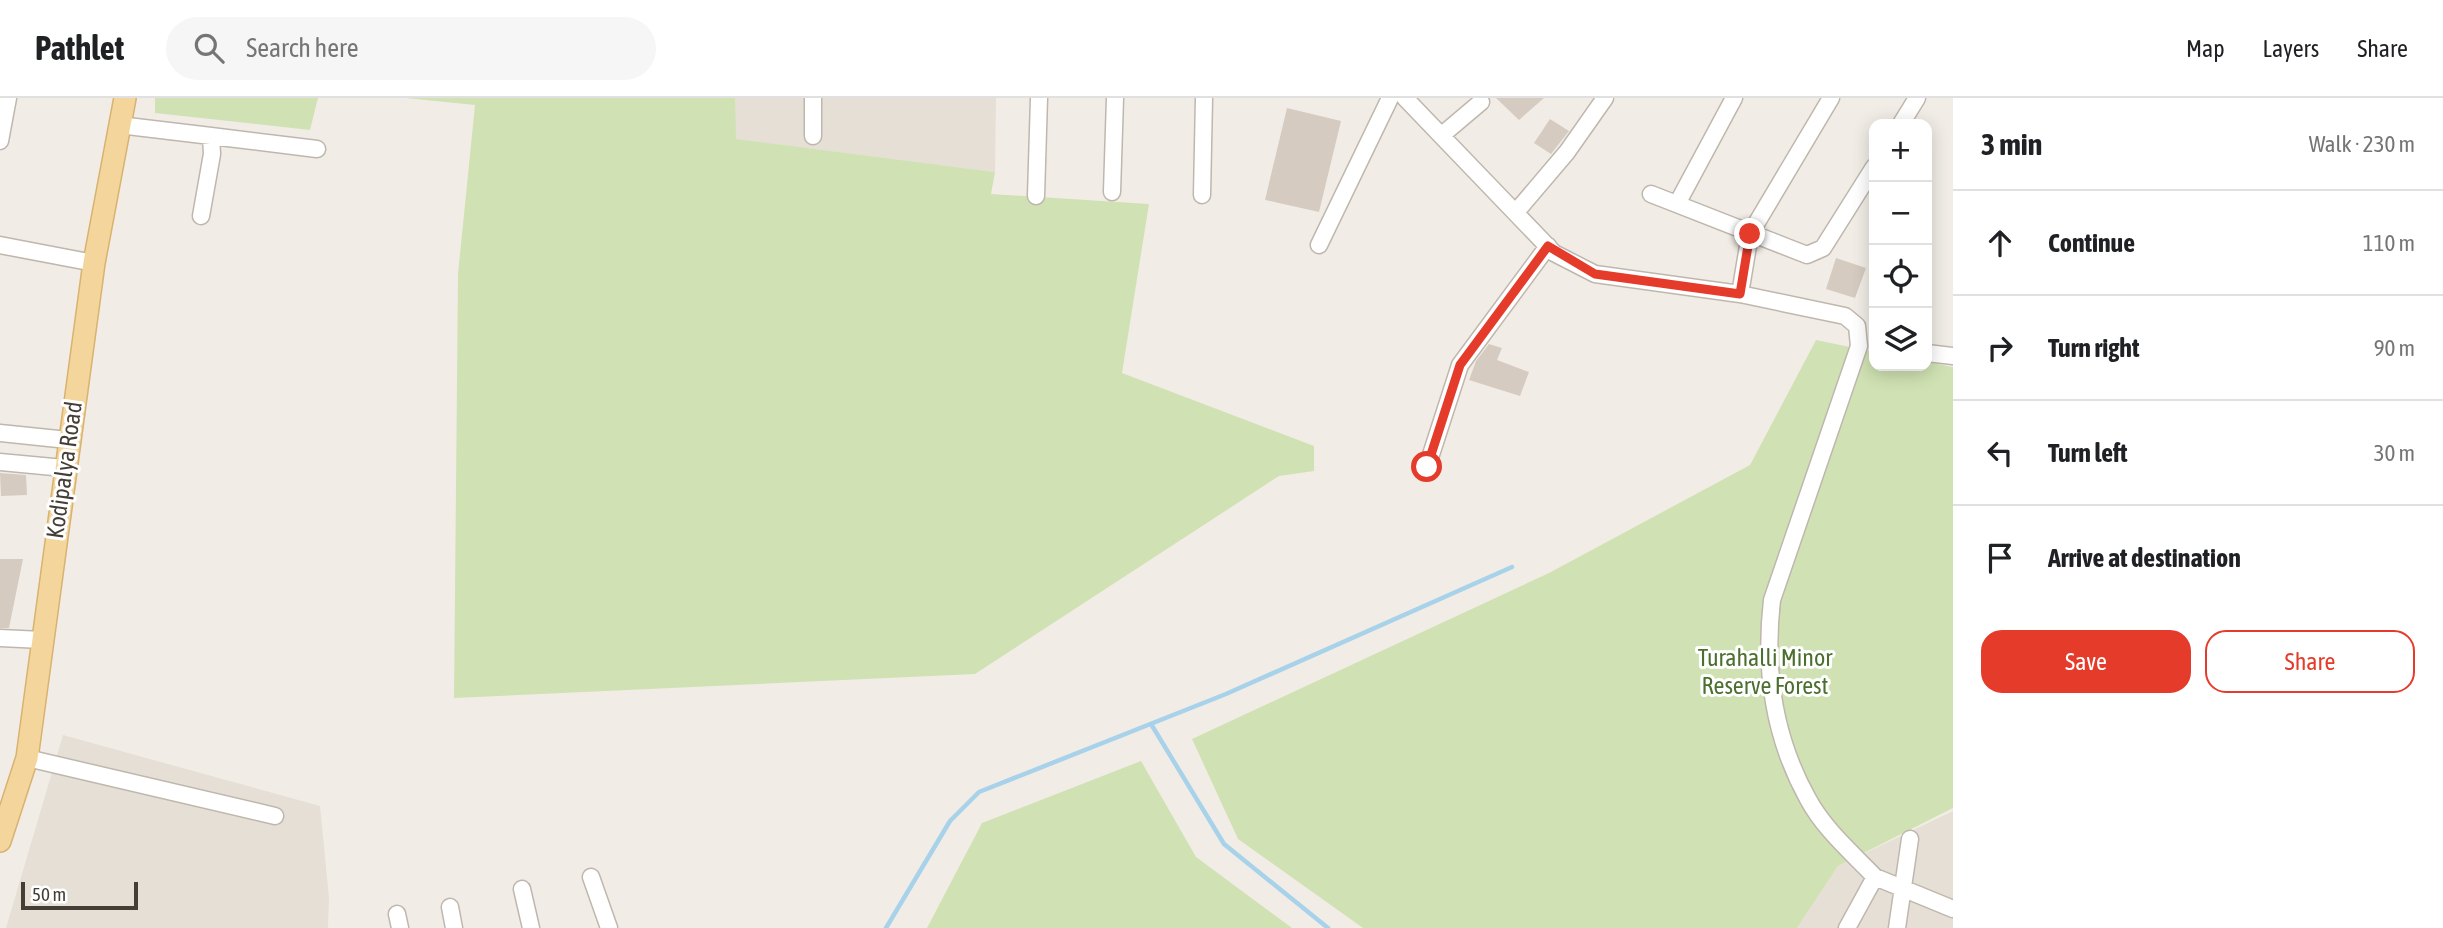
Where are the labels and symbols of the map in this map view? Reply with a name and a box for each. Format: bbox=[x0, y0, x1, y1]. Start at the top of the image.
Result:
route end bbox=[1734, 218, 1765, 249]
street label: Kodipalya Road bbox=[41, 400, 87, 540]
route start bbox=[1411, 451, 1442, 482]
park label: Turahalli Minor Reserve Forest bbox=[1698, 644, 1833, 699]
scale bar bbox=[21, 879, 138, 911]

